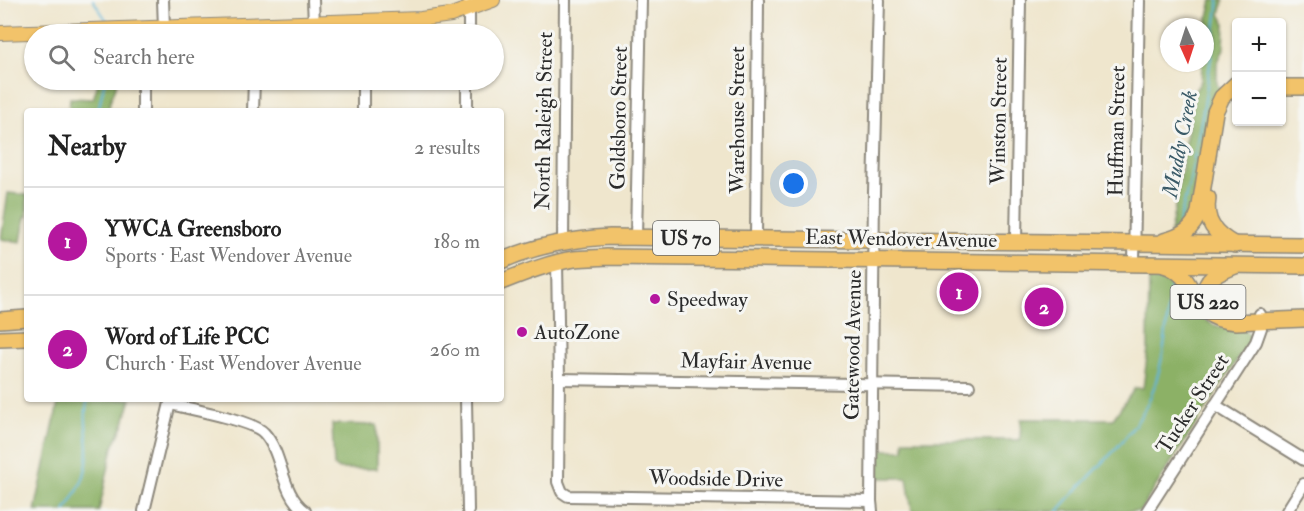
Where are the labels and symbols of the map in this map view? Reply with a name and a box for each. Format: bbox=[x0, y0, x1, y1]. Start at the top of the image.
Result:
north arrow bbox=[1160, 18, 1214, 72]
street label: North Raleigh Street bbox=[529, 31, 559, 210]
street label: Goldsboro Street bbox=[604, 46, 634, 190]
street label: Warehouse Street bbox=[724, 46, 751, 195]
street label: Winston Street bbox=[984, 57, 1014, 186]
street label: Huffman Street bbox=[1102, 65, 1132, 197]
water label: Muddy Creek bbox=[1156, 88, 1204, 202]
your location bbox=[779, 169, 808, 198]
road number: US 70 bbox=[653, 221, 719, 255]
street label: East Wendover Avenue bbox=[805, 224, 998, 254]
street label: Gatewood Avenue bbox=[838, 269, 868, 420]
pin: 1 bbox=[940, 270, 978, 314]
pin: 2 bbox=[1024, 284, 1064, 330]
road number: US 220 bbox=[1170, 285, 1246, 319]
place label: Speedway bbox=[667, 286, 748, 313]
marker: Speedway bbox=[648, 292, 662, 306]
place label: AutoZone bbox=[533, 319, 620, 346]
marker: AutoZone bbox=[515, 325, 529, 339]
street label: Mayfair Avenue bbox=[680, 347, 812, 377]
street label: Tucker Street bbox=[1151, 349, 1235, 459]
street label: Woodside Drive bbox=[648, 464, 784, 494]

